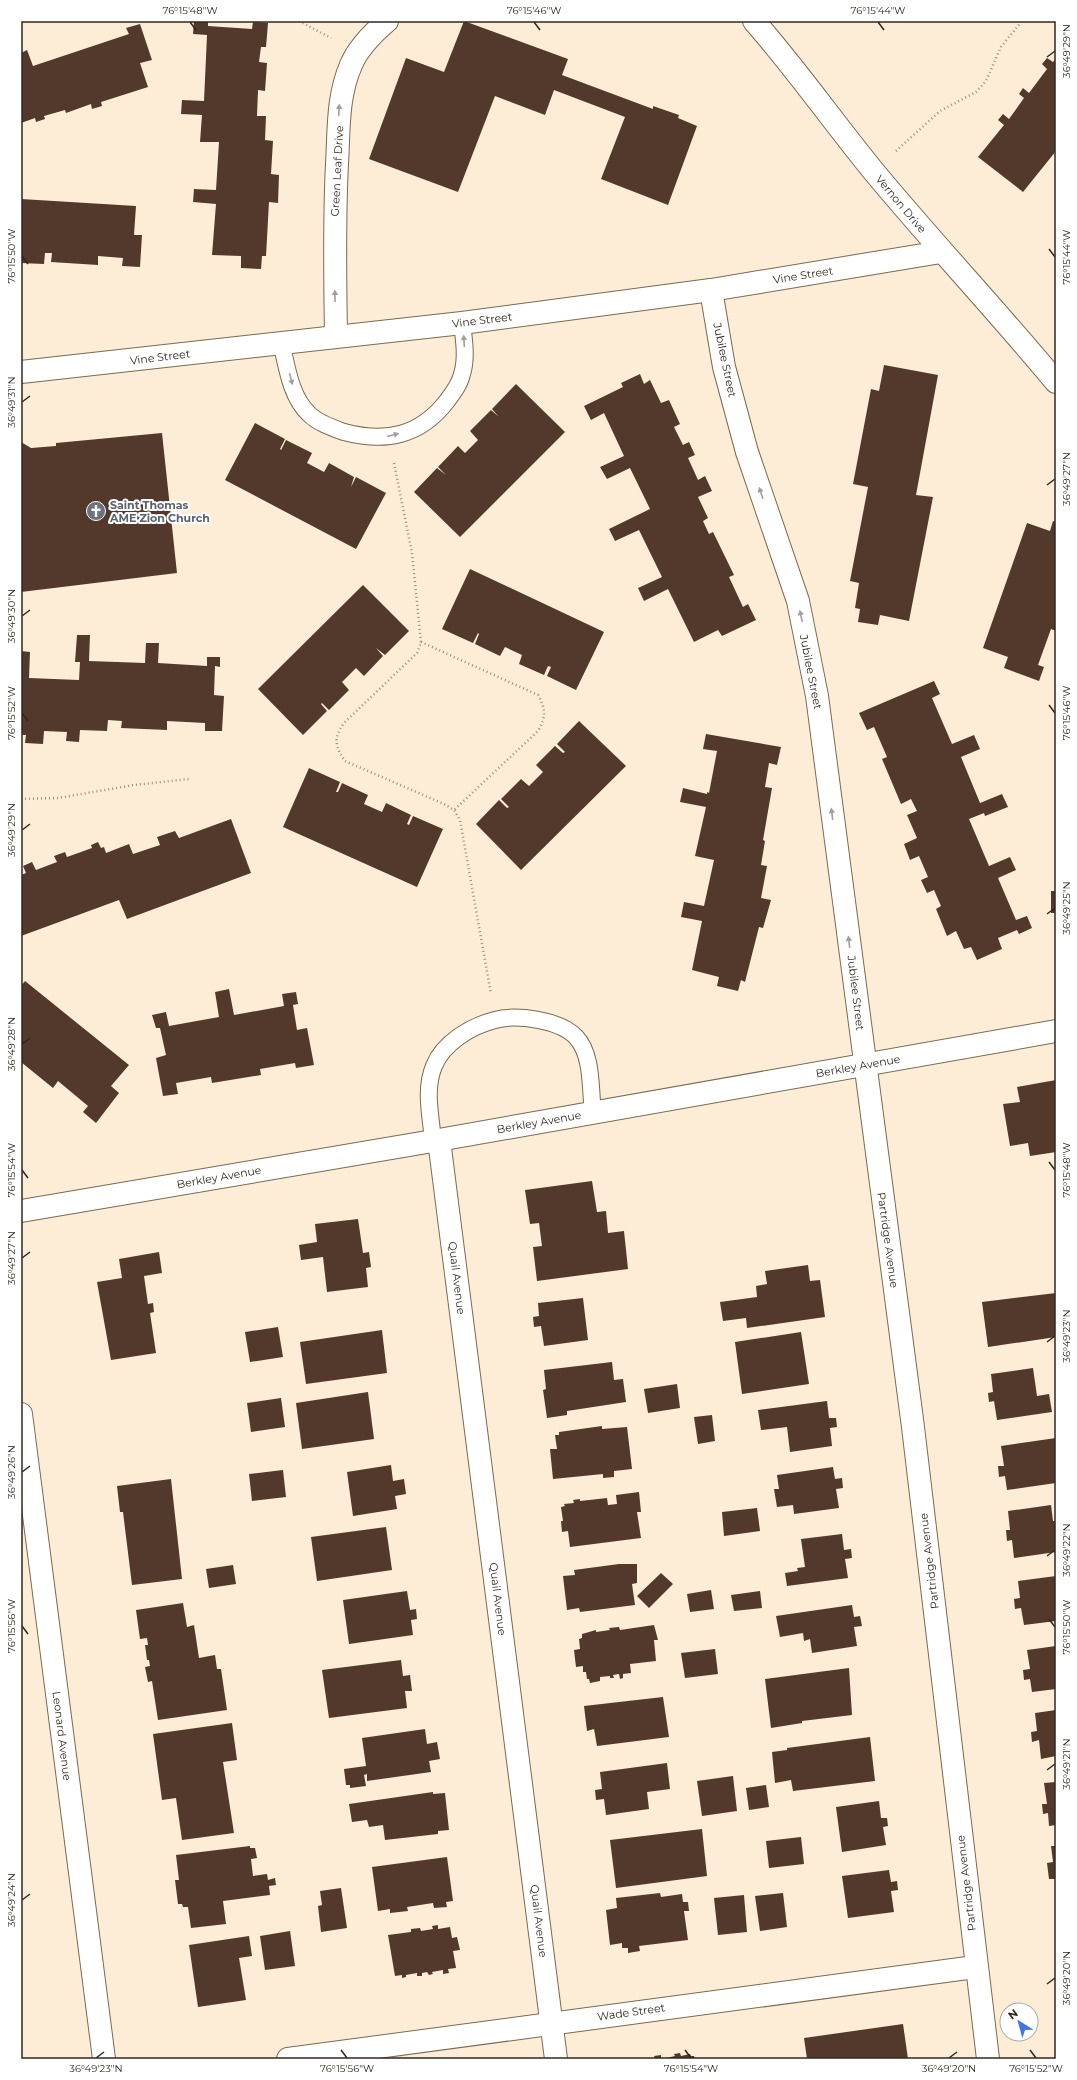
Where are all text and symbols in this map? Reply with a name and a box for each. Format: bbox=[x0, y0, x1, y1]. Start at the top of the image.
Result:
text: 76°15'48"W bbox=[162, 4, 218, 17]
text: 76°15'46"W bbox=[507, 4, 561, 17]
text: 76°15'44"W bbox=[851, 4, 905, 17]
text: 36°49'29"N bbox=[1060, 24, 1073, 78]
one-way arrow bbox=[336, 104, 343, 116]
street label: Green Leaf Drive bbox=[328, 125, 346, 217]
street label: Vernon Drive bbox=[873, 172, 930, 236]
text: 76°15'50"W bbox=[5, 229, 18, 283]
text: 76°15'44"W bbox=[1060, 230, 1073, 284]
street label: Vine Street bbox=[772, 263, 835, 287]
one-way arrow bbox=[332, 289, 338, 302]
street label: Vine Street bbox=[451, 309, 513, 331]
street label: Jubilee Street bbox=[710, 321, 740, 399]
one-way arrow bbox=[460, 335, 467, 347]
street label: Vine Street bbox=[129, 346, 191, 368]
one-way arrow bbox=[288, 373, 294, 386]
text: 36°49'31"N bbox=[5, 376, 18, 428]
one-way arrow bbox=[388, 432, 400, 438]
text: 36°49'27"N bbox=[1060, 452, 1073, 506]
one-way arrow bbox=[757, 486, 763, 498]
place label: Saint Thomas AME Zion Church bbox=[109, 498, 210, 525]
church icon: Saint Thomas AME Zion Church bbox=[85, 500, 107, 522]
text: 36°49'30"N bbox=[5, 589, 18, 643]
one-way arrow bbox=[797, 610, 803, 622]
street label: Jubilee Street bbox=[797, 633, 825, 711]
text: 76°15'52"W bbox=[5, 686, 18, 740]
text: 76°15'46"W bbox=[1060, 686, 1073, 740]
text: 36°49'29"N bbox=[5, 803, 18, 857]
one-way arrow bbox=[829, 808, 835, 820]
text: 36°49'25"N bbox=[1060, 881, 1073, 935]
one-way arrow bbox=[846, 936, 852, 949]
street label: Jubilee Street bbox=[844, 954, 868, 1032]
text: 36°49'28"N bbox=[5, 1017, 18, 1071]
street label: Berkley Avenue bbox=[815, 1052, 902, 1080]
street label: Berkley Avenue bbox=[496, 1108, 583, 1136]
text: 76°15'48"W bbox=[1060, 1142, 1073, 1198]
text: 76°15'54"W bbox=[5, 1143, 18, 1197]
street label: Berkley Avenue bbox=[176, 1163, 263, 1191]
street label: Partridge Avenue bbox=[874, 1191, 902, 1289]
text: 36°49'27"N bbox=[5, 1231, 18, 1285]
street label: Quail Avenue bbox=[446, 1241, 468, 1316]
text: 36°49'23"N bbox=[1060, 1309, 1073, 1363]
text: 36°49'26"N bbox=[5, 1445, 18, 1499]
street label: Partridge Avenue bbox=[916, 1512, 942, 1610]
text: 36°49'22"N bbox=[1060, 1523, 1073, 1577]
street label: Quail Avenue bbox=[487, 1562, 509, 1637]
text: 76°15'56"W bbox=[5, 1599, 18, 1653]
text: 76°15'50"W bbox=[1060, 1600, 1073, 1654]
street label: Leonard Avenue bbox=[50, 1690, 74, 1782]
text: 36°49'21"N bbox=[1060, 1738, 1073, 1790]
street label: Partridge Avenue bbox=[953, 1834, 979, 1932]
text: 36°49'24"N bbox=[5, 1873, 18, 1927]
street label: Quail Avenue bbox=[528, 1884, 550, 1959]
text: 36°49'20"N bbox=[1060, 1951, 1073, 2005]
street label: Wade Street bbox=[596, 2000, 666, 2024]
north arrow bbox=[999, 2002, 1039, 2042]
text: N bbox=[1005, 2006, 1021, 2022]
text: 36°49'23"N bbox=[69, 2062, 123, 2075]
text: 76°15'56"W bbox=[320, 2062, 374, 2075]
text: 76°15'54"W bbox=[664, 2062, 718, 2075]
text: 36°49'20"N bbox=[922, 2062, 976, 2075]
text: 76°15'52"W bbox=[1009, 2062, 1063, 2075]

